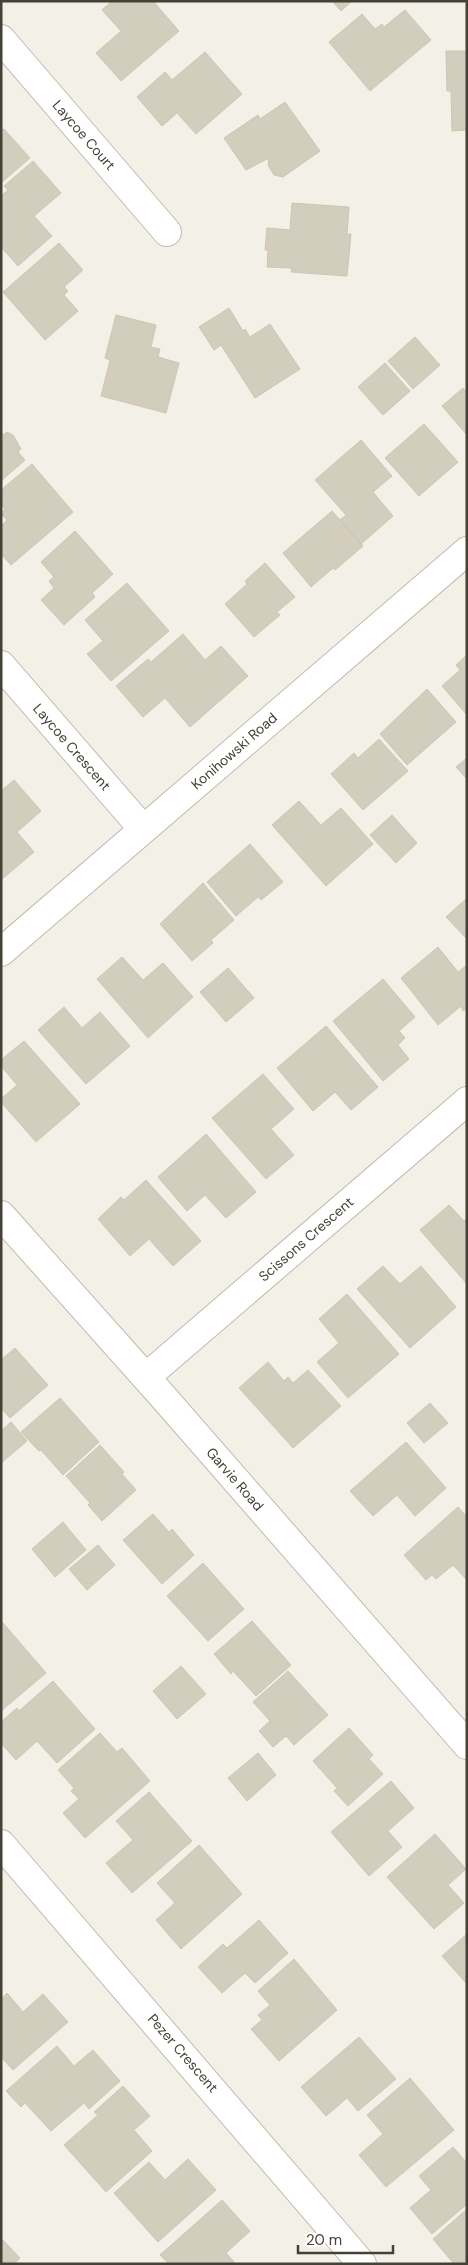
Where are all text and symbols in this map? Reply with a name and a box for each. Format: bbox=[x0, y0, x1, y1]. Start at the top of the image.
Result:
street label: Laycoe Court bbox=[49, 96, 119, 174]
street label: Laycoe Crescent bbox=[29, 700, 115, 794]
street label: Konihowski Road bbox=[187, 709, 281, 793]
street label: Scissons Crescent bbox=[255, 1193, 357, 1285]
street label: Garvie Road bbox=[202, 1444, 268, 1514]
street label: Pezer Crescent bbox=[144, 2010, 222, 2096]
scale bar bbox=[298, 2222, 393, 2254]
text: 20 m bbox=[306, 2230, 342, 2250]

